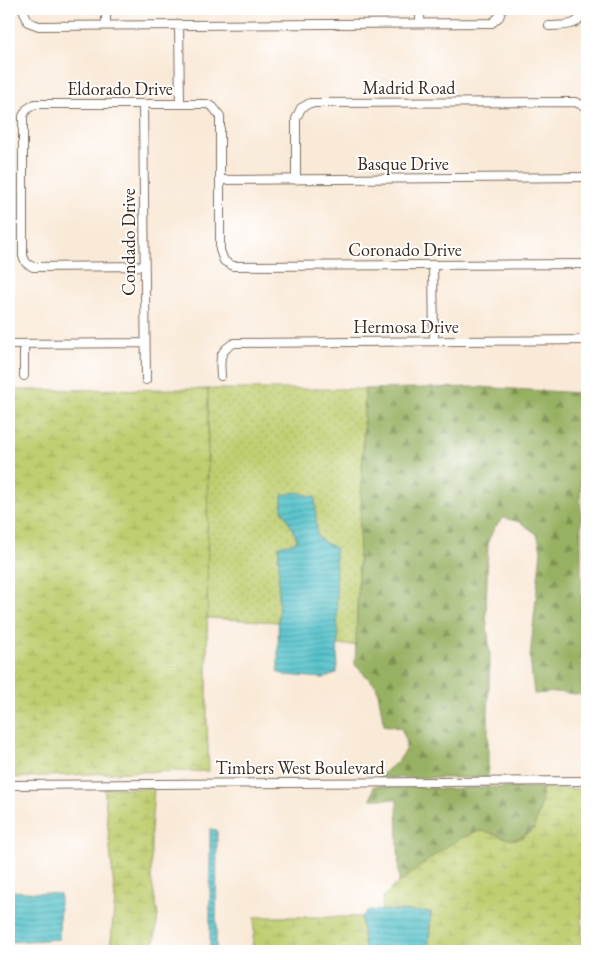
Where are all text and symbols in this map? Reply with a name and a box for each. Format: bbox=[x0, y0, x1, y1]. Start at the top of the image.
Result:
street label: Madrid Road bbox=[363, 76, 456, 99]
street label: Eldorado Drive bbox=[67, 77, 173, 100]
street label: Basque Drive bbox=[357, 152, 449, 175]
street label: Condado Drive bbox=[117, 188, 140, 296]
street label: Coronado Drive bbox=[348, 238, 462, 261]
street label: Hermosa Drive bbox=[353, 315, 459, 338]
street label: Timbers West Boulevard bbox=[215, 756, 385, 779]

